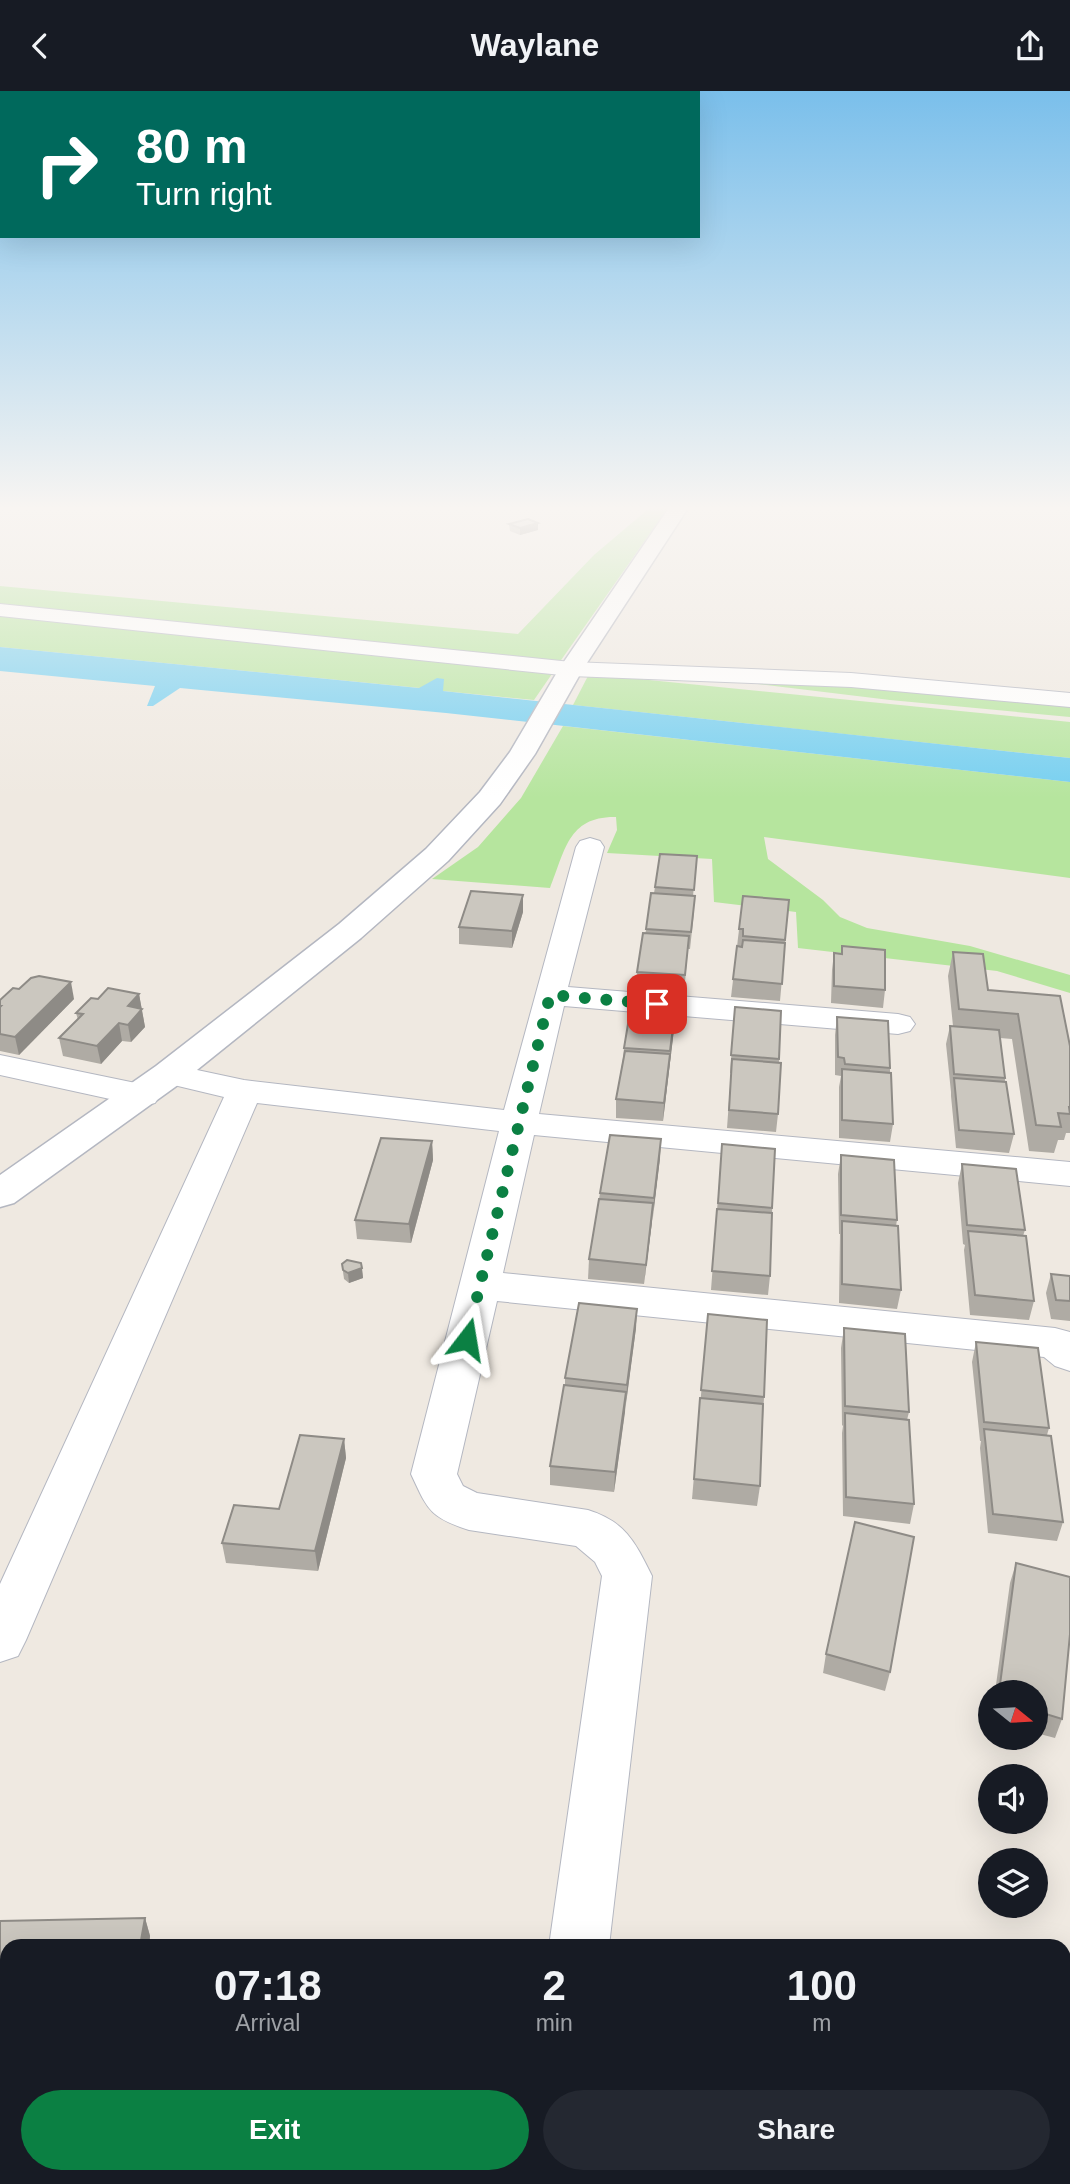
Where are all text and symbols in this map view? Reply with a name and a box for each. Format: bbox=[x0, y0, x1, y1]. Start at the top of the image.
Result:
icon: back bbox=[21, 27, 59, 65]
text: Waylane bbox=[471, 27, 599, 63]
icon: share bbox=[1011, 27, 1049, 65]
icon: right bbox=[21, 119, 112, 210]
text: 80 m bbox=[136, 119, 248, 173]
text: Turn right bbox=[136, 176, 272, 212]
pin bbox=[627, 974, 687, 1034]
icon: arrive bbox=[638, 985, 676, 1023]
position arrow bbox=[430, 1302, 504, 1376]
north arrow bbox=[978, 1680, 1048, 1750]
map controls bbox=[978, 1680, 1048, 1918]
button: sound bbox=[978, 1764, 1048, 1834]
button: layers bbox=[978, 1848, 1048, 1918]
text: 07:18 bbox=[214, 1962, 322, 2009]
text: 2 bbox=[542, 1962, 566, 2009]
text: 100 bbox=[787, 1962, 857, 2009]
text: Arrival bbox=[235, 2010, 300, 2036]
text: min bbox=[536, 2010, 573, 2036]
text: m bbox=[812, 2010, 831, 2036]
button: Exit bbox=[21, 2090, 529, 2170]
button: Share bbox=[543, 2090, 1050, 2170]

